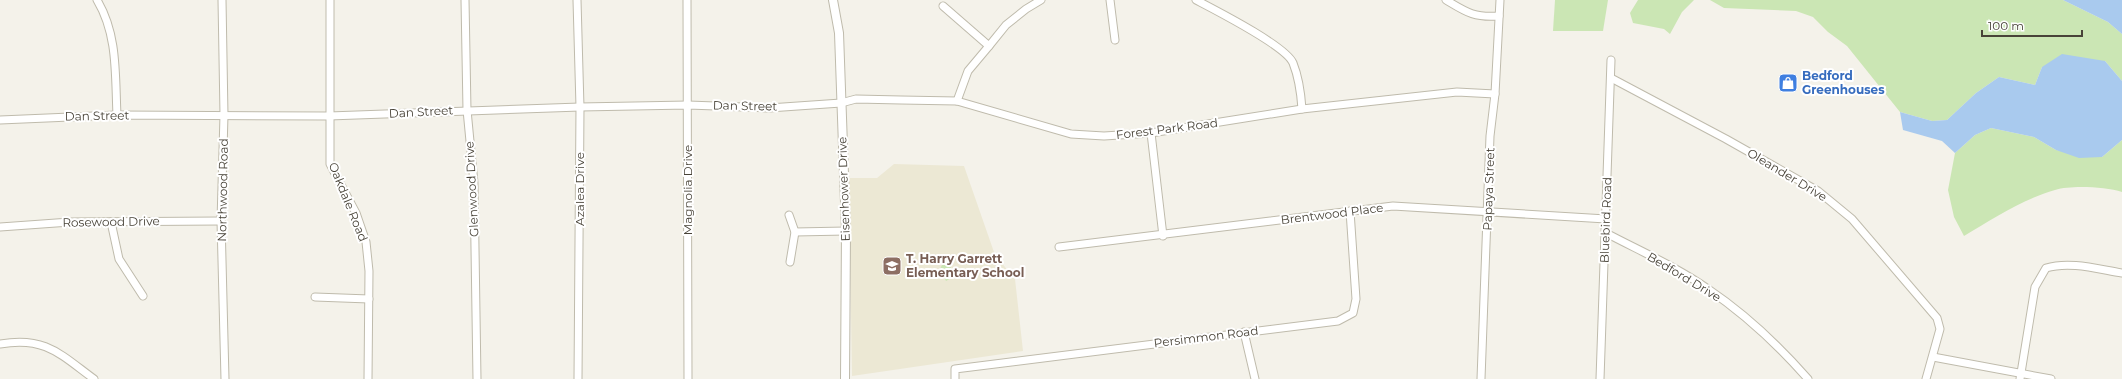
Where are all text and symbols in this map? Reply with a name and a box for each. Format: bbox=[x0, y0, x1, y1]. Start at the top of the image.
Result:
scale bar bbox=[1982, 12, 2082, 38]
text: 100 m bbox=[1988, 18, 2024, 33]
place label: Bedford Greenhouses bbox=[1802, 68, 1885, 97]
shop icon: Bedford Greenhouses bbox=[1777, 72, 1799, 94]
street label: Dan Street bbox=[713, 97, 778, 114]
street label: Dan Street bbox=[388, 102, 454, 121]
street label: Dan Street bbox=[65, 107, 130, 124]
street label: Forest Park Road bbox=[1115, 115, 1219, 142]
street label: Eisenhower Drive bbox=[834, 136, 853, 242]
street label: Northwood Road bbox=[214, 138, 231, 242]
street label: Glenwood Drive bbox=[462, 141, 481, 237]
street label: Magnolia Drive bbox=[680, 145, 695, 235]
street label: Oleander Drive bbox=[1745, 145, 1830, 204]
street label: Papaya Street bbox=[1480, 147, 1497, 231]
street label: Azalea Drive bbox=[572, 152, 587, 226]
street label: Oakdale Road bbox=[326, 160, 371, 244]
street label: Bluebird Road bbox=[1596, 177, 1615, 263]
street label: Brentwood Place bbox=[1280, 200, 1384, 227]
street label: Rosewood Drive bbox=[62, 213, 160, 230]
street label: Bedford Drive bbox=[1645, 249, 1724, 304]
place label: T. Harry Garrett Elementary School bbox=[906, 251, 1024, 280]
school or university icon: T. Harry Garrett Elementary School bbox=[881, 255, 903, 277]
street label: Persimmon Road bbox=[1153, 323, 1259, 350]

